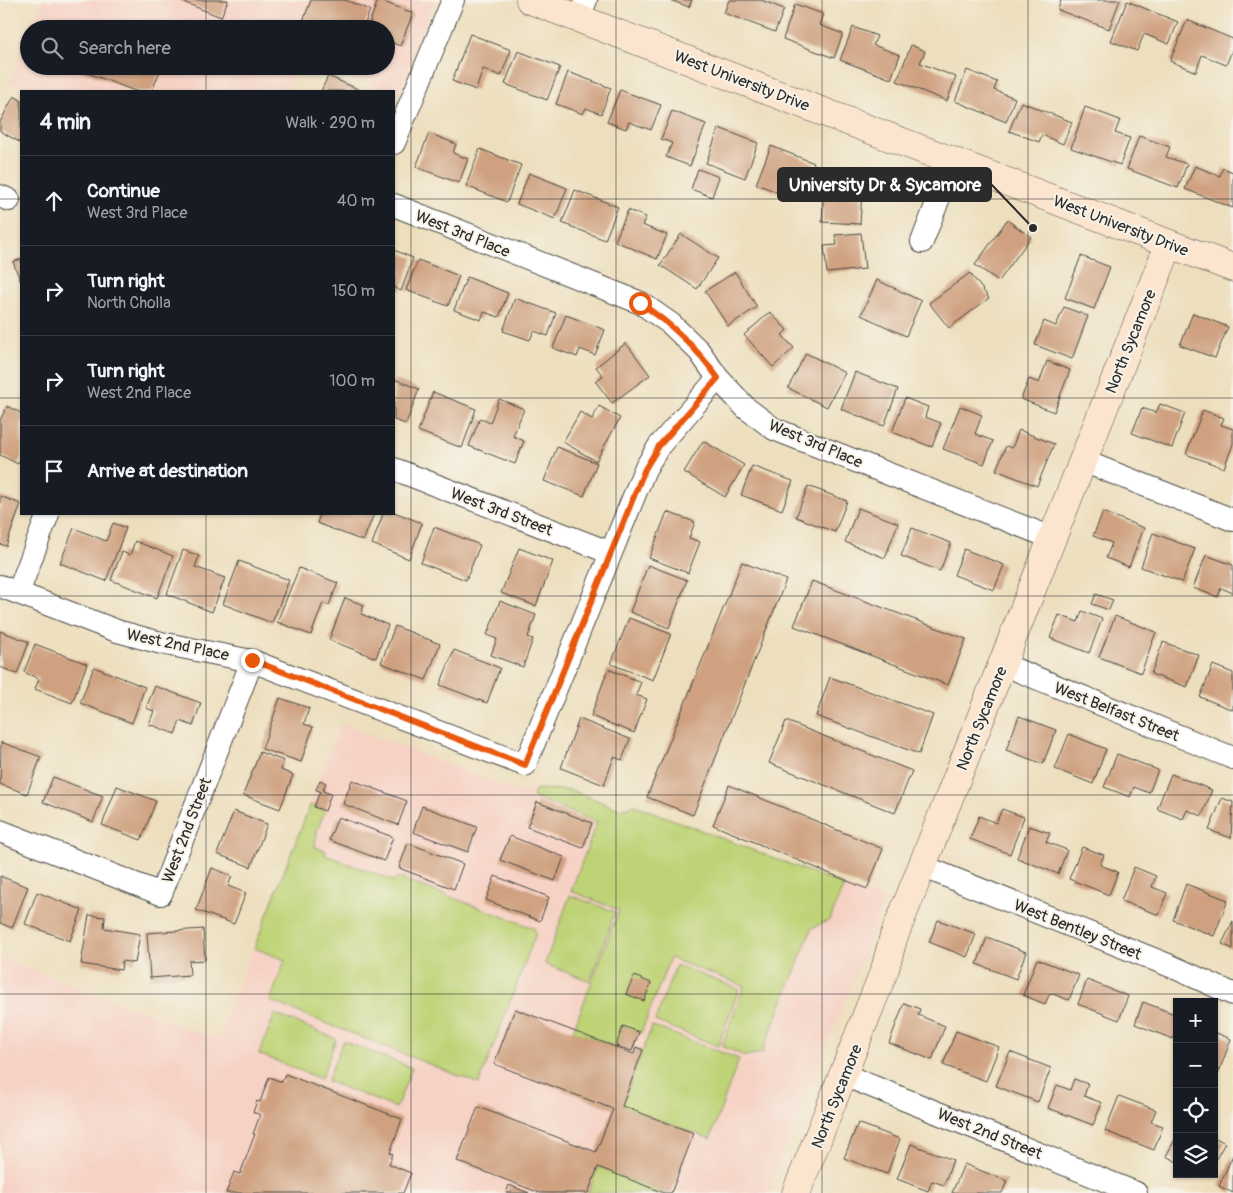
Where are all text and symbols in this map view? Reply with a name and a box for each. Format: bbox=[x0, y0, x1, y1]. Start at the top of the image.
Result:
search box bbox=[20, 20, 395, 75]
icon: search bbox=[38, 34, 66, 62]
text: Search here bbox=[78, 36, 171, 60]
street label: West University Drive bbox=[671, 46, 812, 116]
text: 4 min bbox=[40, 109, 91, 136]
text: Walk · 290 m bbox=[286, 113, 375, 133]
callout: University Dr & Sycamore bbox=[778, 168, 991, 201]
text: University Dr & Sycamore bbox=[789, 174, 982, 197]
text: Continue bbox=[87, 179, 160, 203]
icon: ahead bbox=[40, 187, 68, 215]
text: 40 m bbox=[337, 191, 375, 211]
street label: West University Drive bbox=[1050, 191, 1191, 261]
text: West 3rd Place bbox=[87, 203, 187, 223]
street label: West 3rd Place bbox=[412, 206, 513, 262]
text: Turn right bbox=[87, 269, 165, 293]
icon: right bbox=[40, 277, 68, 305]
text: 150 m bbox=[331, 281, 375, 301]
street label: North Sycamore bbox=[1101, 286, 1161, 396]
route start bbox=[629, 292, 652, 315]
text: North Cholla bbox=[87, 293, 171, 313]
text: Turn right bbox=[87, 359, 165, 383]
icon: right bbox=[40, 367, 68, 395]
text: 100 m bbox=[329, 371, 375, 391]
text: West 2nd Place bbox=[87, 383, 191, 403]
street label: West 3rd Place bbox=[766, 415, 866, 473]
icon: arrive bbox=[40, 457, 68, 485]
text: Arrive at destination bbox=[87, 459, 248, 483]
street label: West 3rd Street bbox=[448, 483, 556, 541]
street label: West 2nd Place bbox=[125, 624, 231, 666]
route end bbox=[241, 649, 264, 672]
street label: North Sycamore bbox=[952, 663, 1012, 773]
street label: West Belfast Street bbox=[1051, 678, 1183, 746]
street label: West 2nd Street bbox=[158, 774, 216, 886]
street label: West Bentley Street bbox=[1011, 895, 1145, 965]
map controls bbox=[1173, 998, 1218, 1178]
button: + bbox=[1173, 998, 1218, 1043]
street label: North Sycamore bbox=[807, 1041, 867, 1151]
button: − bbox=[1173, 1043, 1218, 1088]
button: locate bbox=[1173, 1088, 1218, 1133]
street label: West 2nd Street bbox=[934, 1104, 1045, 1164]
button: layers bbox=[1173, 1133, 1218, 1178]

